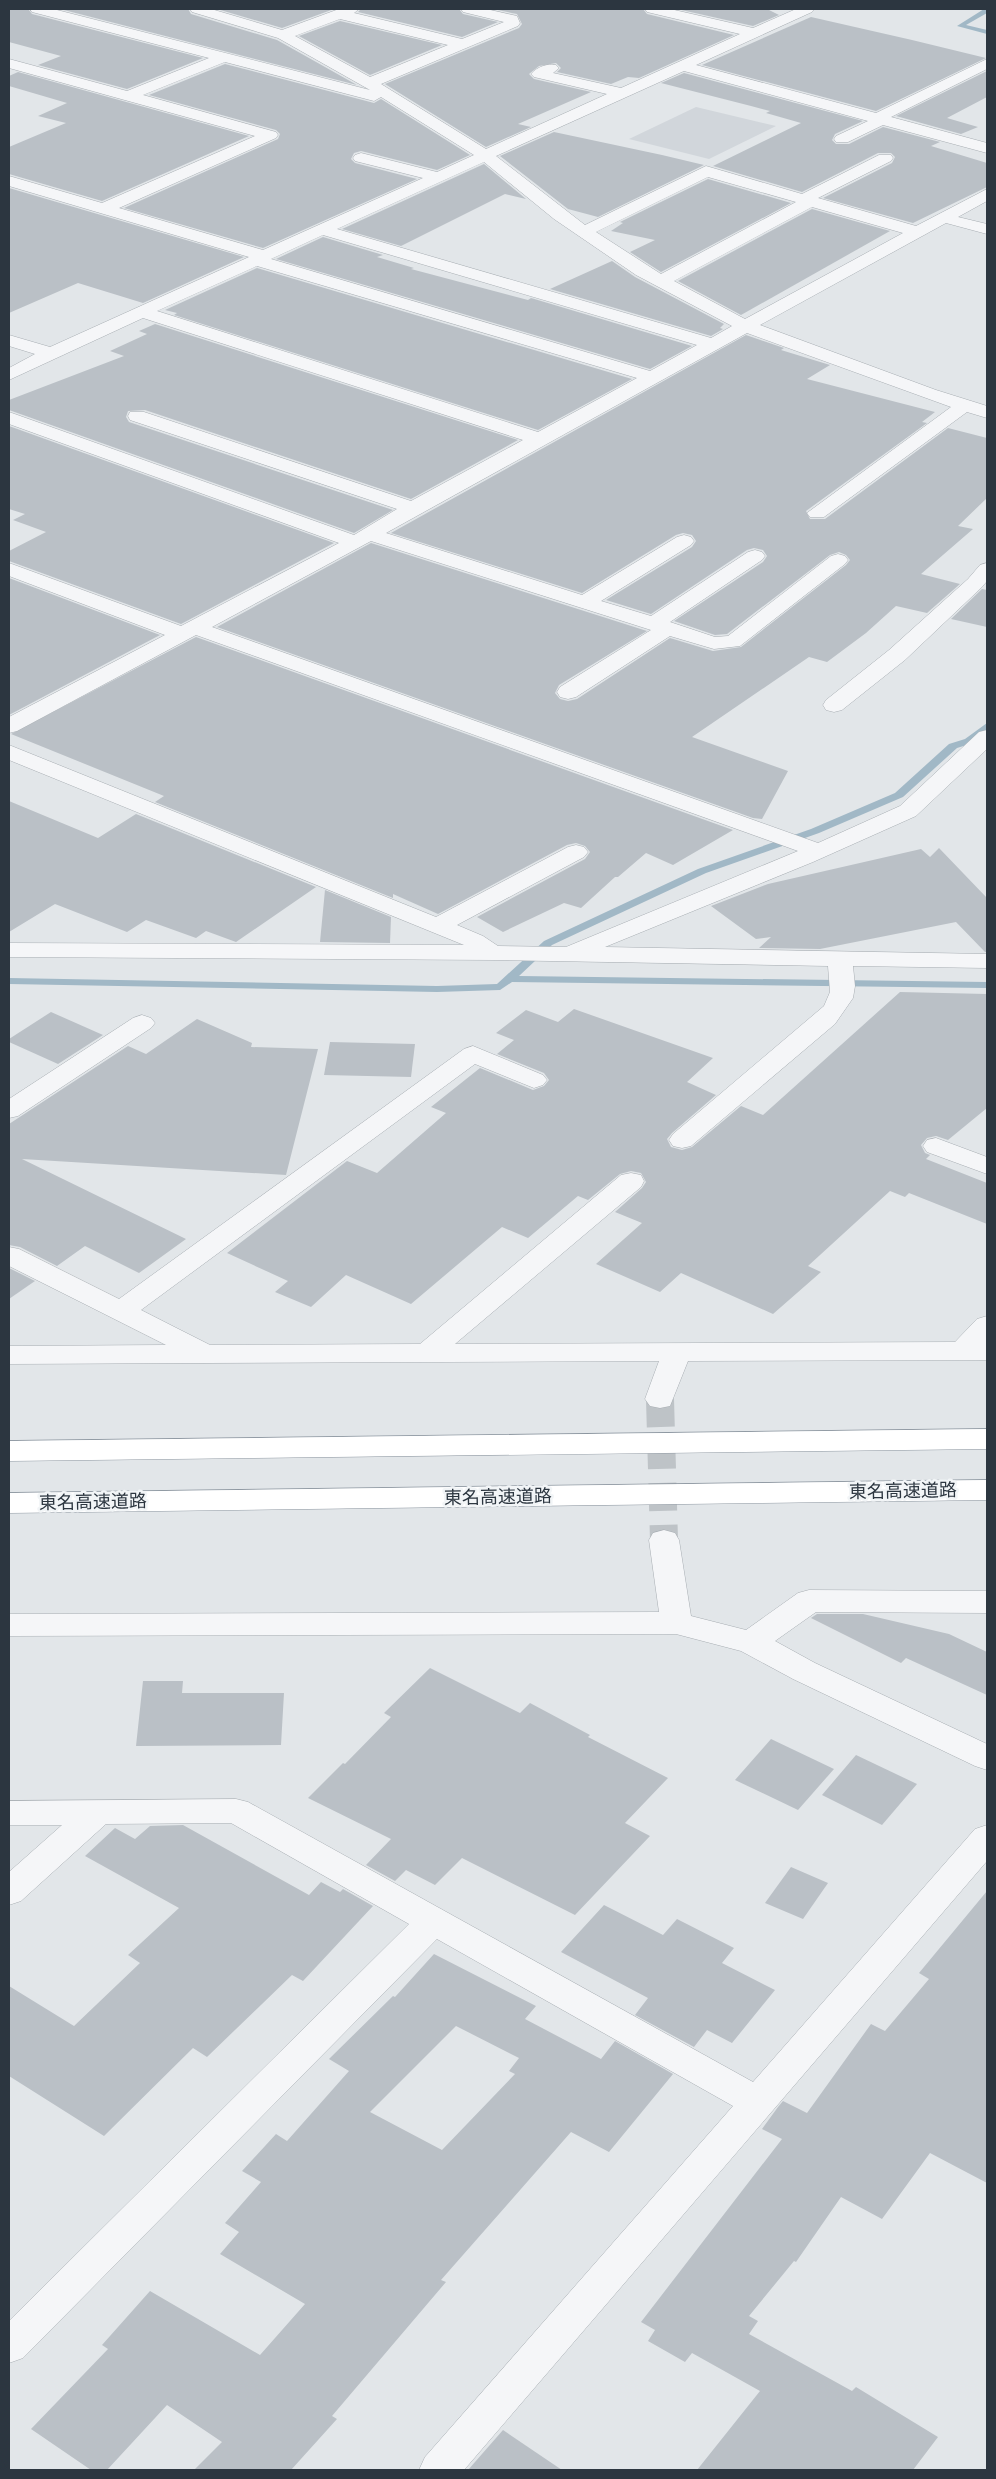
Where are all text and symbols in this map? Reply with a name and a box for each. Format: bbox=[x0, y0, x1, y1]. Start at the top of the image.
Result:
street label: 東名高速道路 bbox=[849, 1478, 957, 1502]
street label: 東名高速道路 bbox=[444, 1484, 552, 1508]
street label: 東名高速道路 bbox=[39, 1489, 147, 1513]

